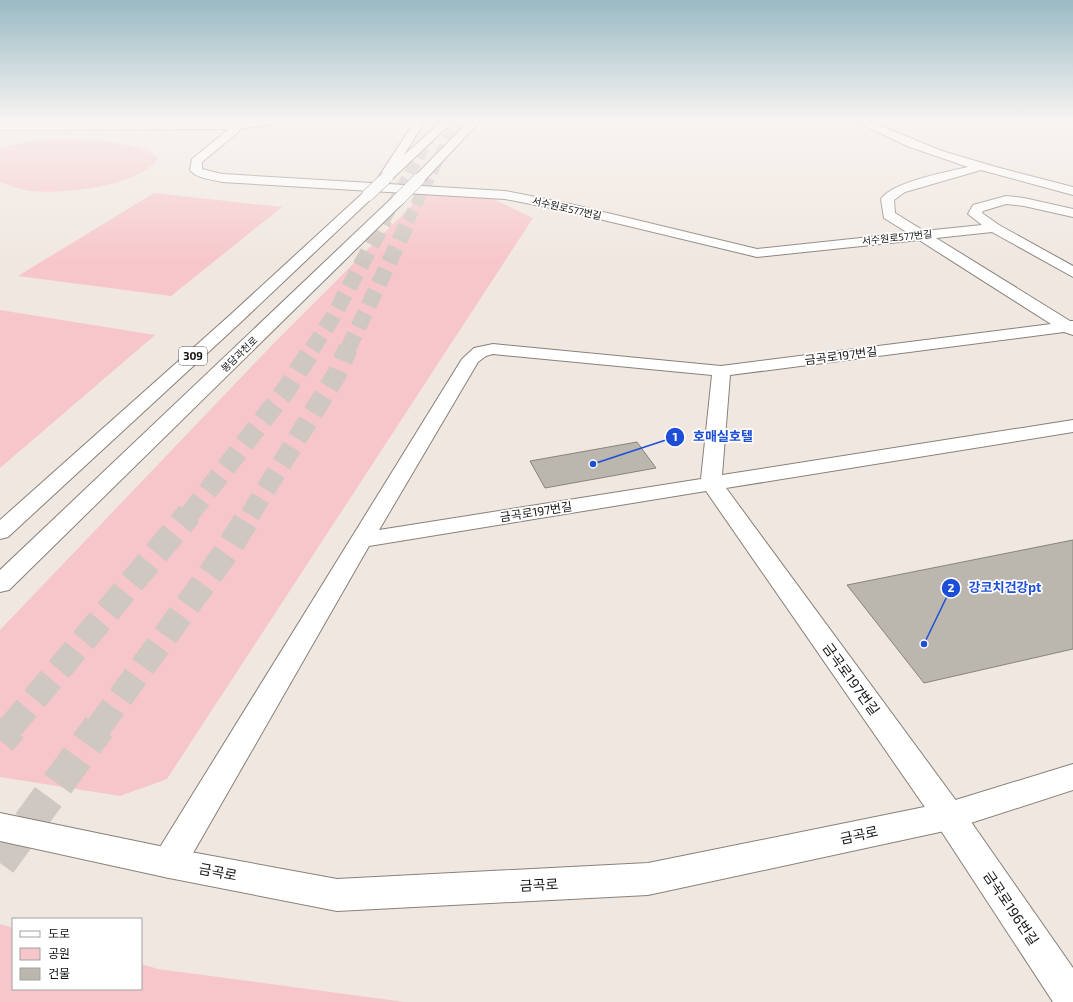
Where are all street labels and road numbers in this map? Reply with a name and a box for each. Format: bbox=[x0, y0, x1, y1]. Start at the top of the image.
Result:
street label: 서수원로577번길 bbox=[531, 194, 603, 222]
street label: 서수원로577번길 bbox=[861, 227, 933, 247]
street label: 봉담과천로 bbox=[218, 334, 260, 374]
street label: 금곡로197번길 bbox=[804, 344, 878, 366]
road number: 309 bbox=[179, 347, 207, 365]
street label: 금곡로197번길 bbox=[499, 498, 573, 524]
street label: 금곡로197번길 bbox=[820, 639, 883, 718]
street label: 금곡로 bbox=[838, 822, 880, 847]
street label: 금곡로 bbox=[198, 859, 239, 884]
street label: 금곡로196번길 bbox=[980, 867, 1043, 948]
street label: 금곡로 bbox=[519, 875, 559, 894]

